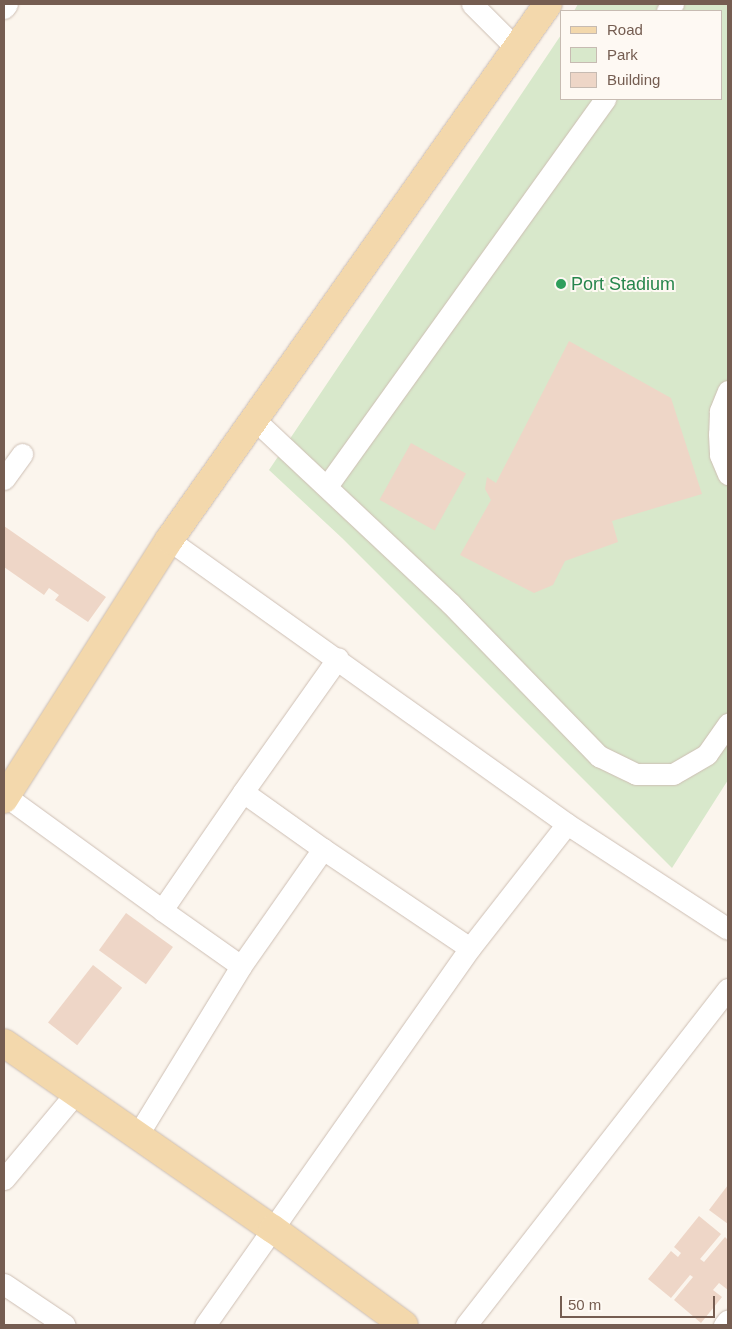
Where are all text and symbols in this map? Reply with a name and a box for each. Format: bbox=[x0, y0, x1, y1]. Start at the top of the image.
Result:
legend bbox=[560, 10, 722, 100]
text: Road bbox=[607, 21, 643, 38]
text: Park bbox=[607, 46, 638, 63]
text: Building bbox=[607, 71, 660, 88]
place label: Port Stadium bbox=[571, 273, 675, 295]
marker: Port Stadium bbox=[555, 278, 567, 290]
scale bar bbox=[562, 1286, 717, 1318]
text: 50 m bbox=[568, 1296, 601, 1313]

